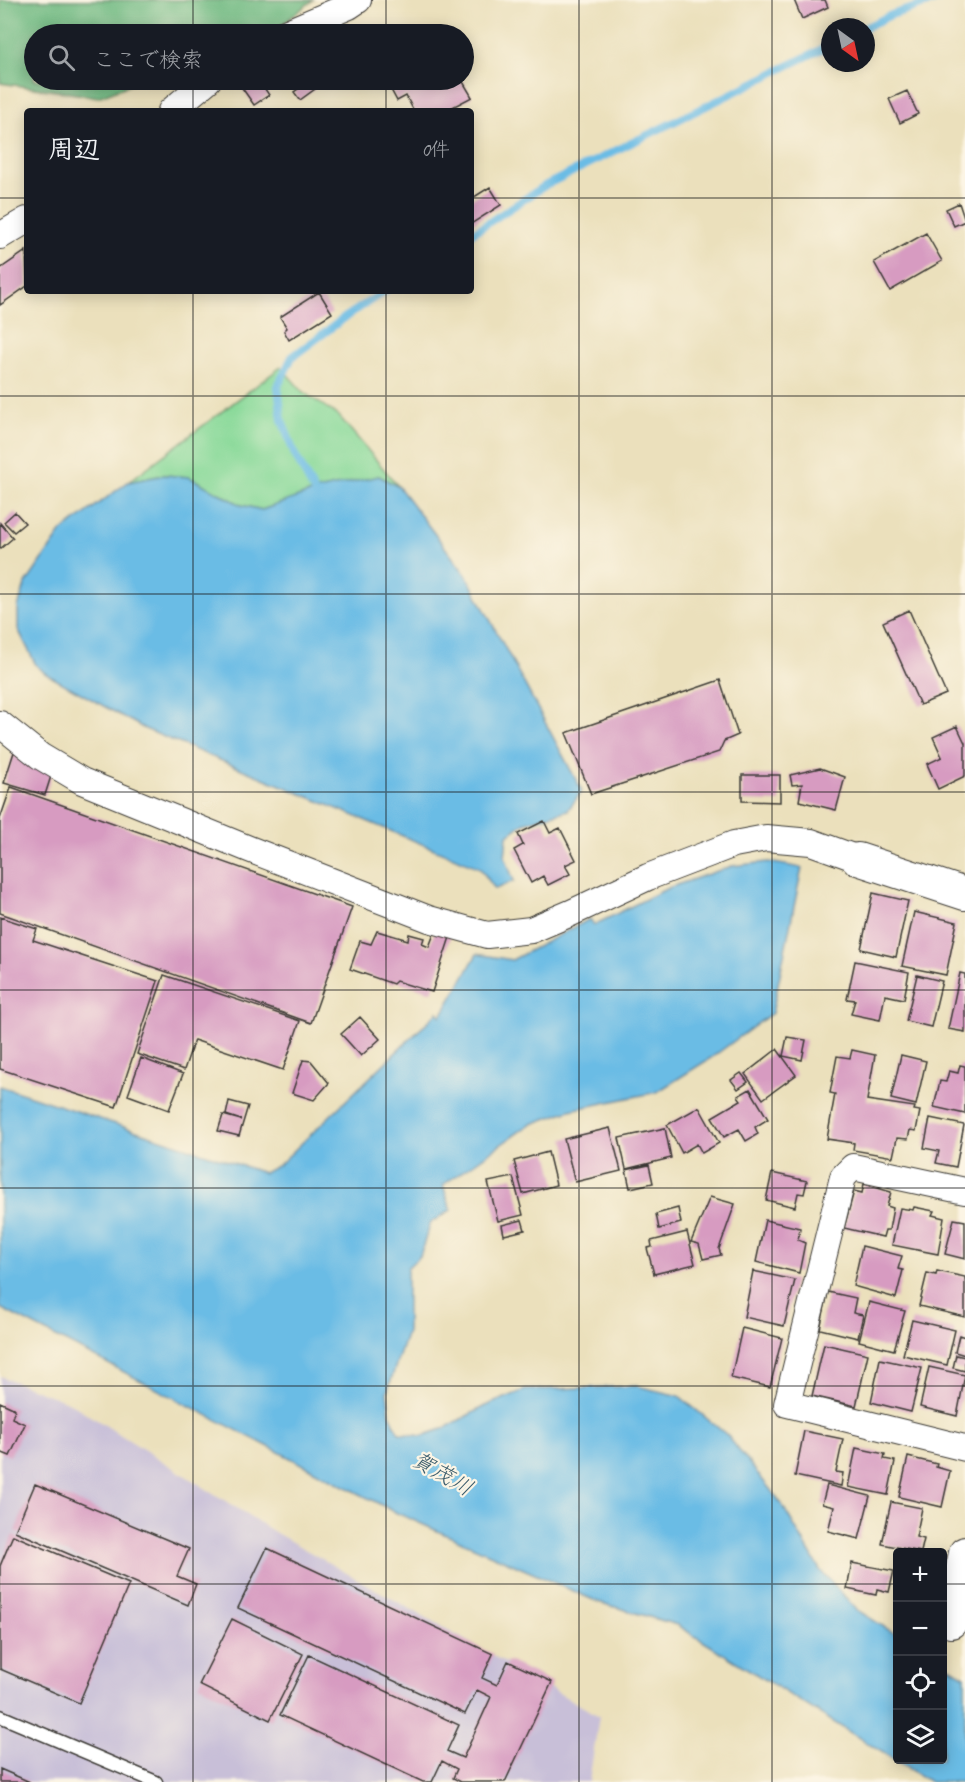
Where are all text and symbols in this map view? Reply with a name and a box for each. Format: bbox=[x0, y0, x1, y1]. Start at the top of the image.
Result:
north arrow bbox=[821, 18, 875, 72]
search box bbox=[24, 24, 474, 90]
icon: search bbox=[45, 41, 78, 74]
text: ここで検索 bbox=[93, 46, 203, 74]
text: 周辺 bbox=[48, 133, 100, 166]
text: 0件 bbox=[421, 137, 450, 162]
water label: 賀茂川 bbox=[407, 1445, 478, 1502]
map controls bbox=[893, 1548, 947, 1764]
button: + bbox=[893, 1548, 947, 1602]
button: − bbox=[893, 1602, 947, 1656]
button: locate bbox=[893, 1656, 947, 1710]
button: layers bbox=[893, 1710, 947, 1764]

